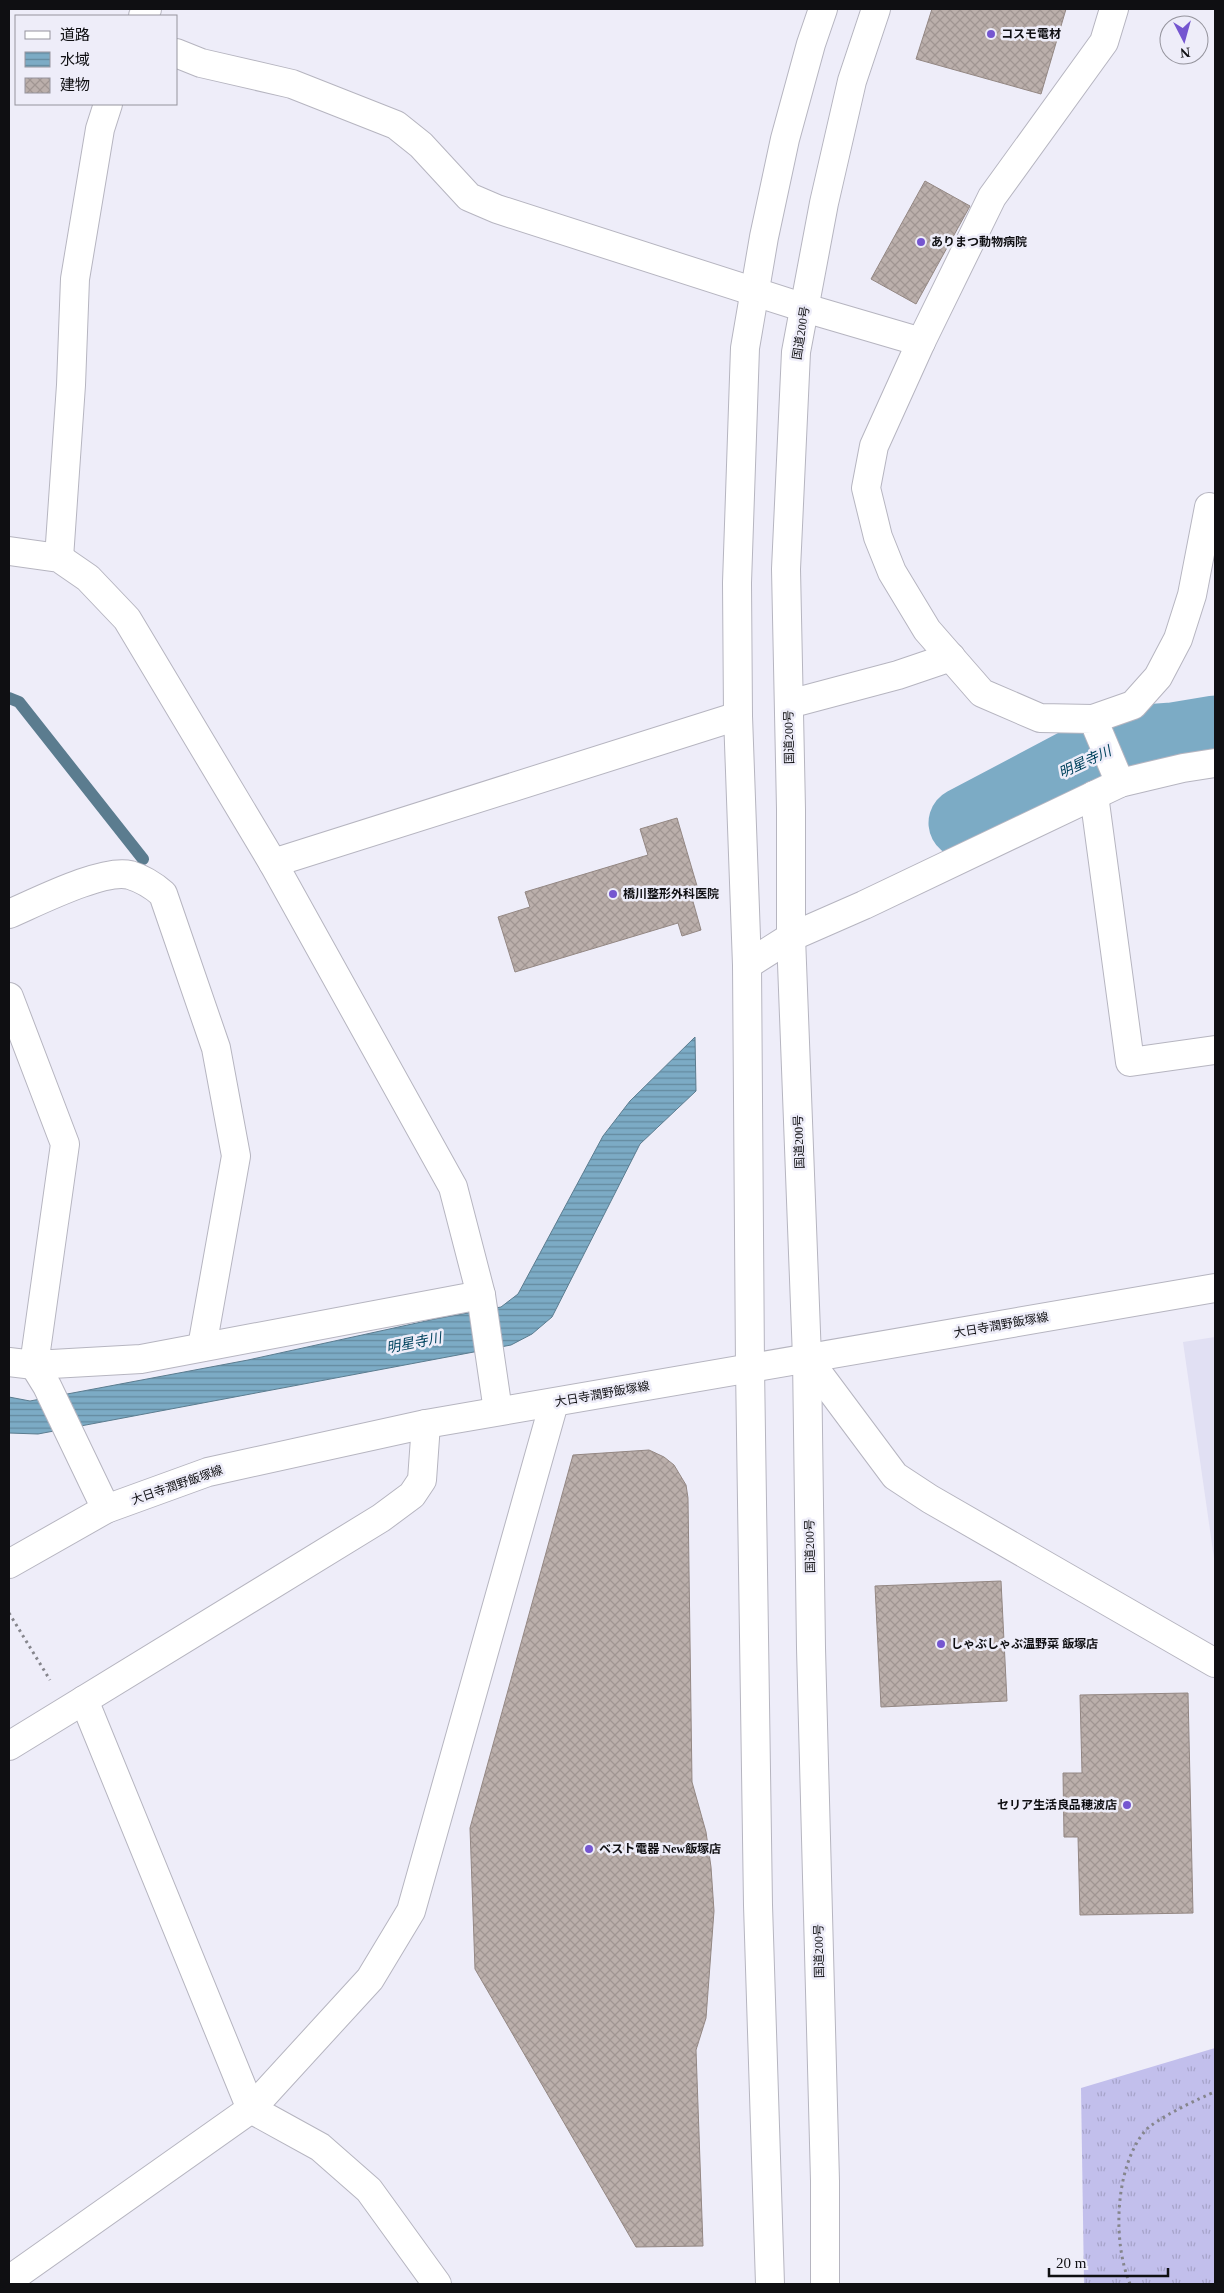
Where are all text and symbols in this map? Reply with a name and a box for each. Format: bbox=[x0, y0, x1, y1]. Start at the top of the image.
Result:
legend bbox=[15, 15, 178, 105]
north arrow bbox=[1159, 15, 1209, 65]
text: 道路 bbox=[60, 27, 90, 43]
place label: コスモ電材 bbox=[1001, 27, 1061, 41]
marker: コスモ電材 bbox=[985, 28, 997, 40]
text: N bbox=[1179, 44, 1191, 60]
text: 水域 bbox=[60, 52, 90, 68]
text: 建物 bbox=[60, 77, 90, 93]
place label: ありまつ動物病院 bbox=[931, 235, 1027, 249]
marker: ありまつ動物病院 bbox=[915, 236, 927, 248]
street label: 国道200号 bbox=[790, 305, 812, 361]
street label: 国道200号 bbox=[782, 710, 796, 764]
water label: 明星寺川 bbox=[1056, 743, 1115, 781]
place label: 橋川整形外科医院 bbox=[623, 887, 719, 901]
marker: 橋川整形外科医院 bbox=[607, 888, 619, 900]
street label: 国道200号 bbox=[791, 1115, 807, 1169]
street label: 大日寺潤野飯塚線 bbox=[953, 1310, 1049, 1340]
water label: 明星寺川 bbox=[385, 1330, 445, 1356]
street label: 大日寺潤野飯塚線 bbox=[554, 1379, 650, 1409]
street label: 大日寺潤野飯塚線 bbox=[129, 1463, 225, 1507]
street label: 国道200号 bbox=[803, 1519, 817, 1573]
place label: しゃぶしゃぶ温野菜 飯塚店 bbox=[951, 1637, 1098, 1651]
marker: しゃぶしゃぶ温野菜 飯塚店 bbox=[935, 1638, 947, 1650]
place label: セリア生活良品穂波店 bbox=[997, 1798, 1117, 1812]
marker: セリア生活良品穂波店 bbox=[1121, 1799, 1133, 1811]
place label: ベスト電器 New飯塚店 bbox=[599, 1842, 721, 1856]
marker: ベスト電器 New飯塚店 bbox=[583, 1843, 595, 1855]
street label: 国道200号 bbox=[812, 1924, 826, 1978]
scale bar bbox=[1049, 2246, 1168, 2278]
text: 20 m bbox=[1056, 2255, 1087, 2271]

